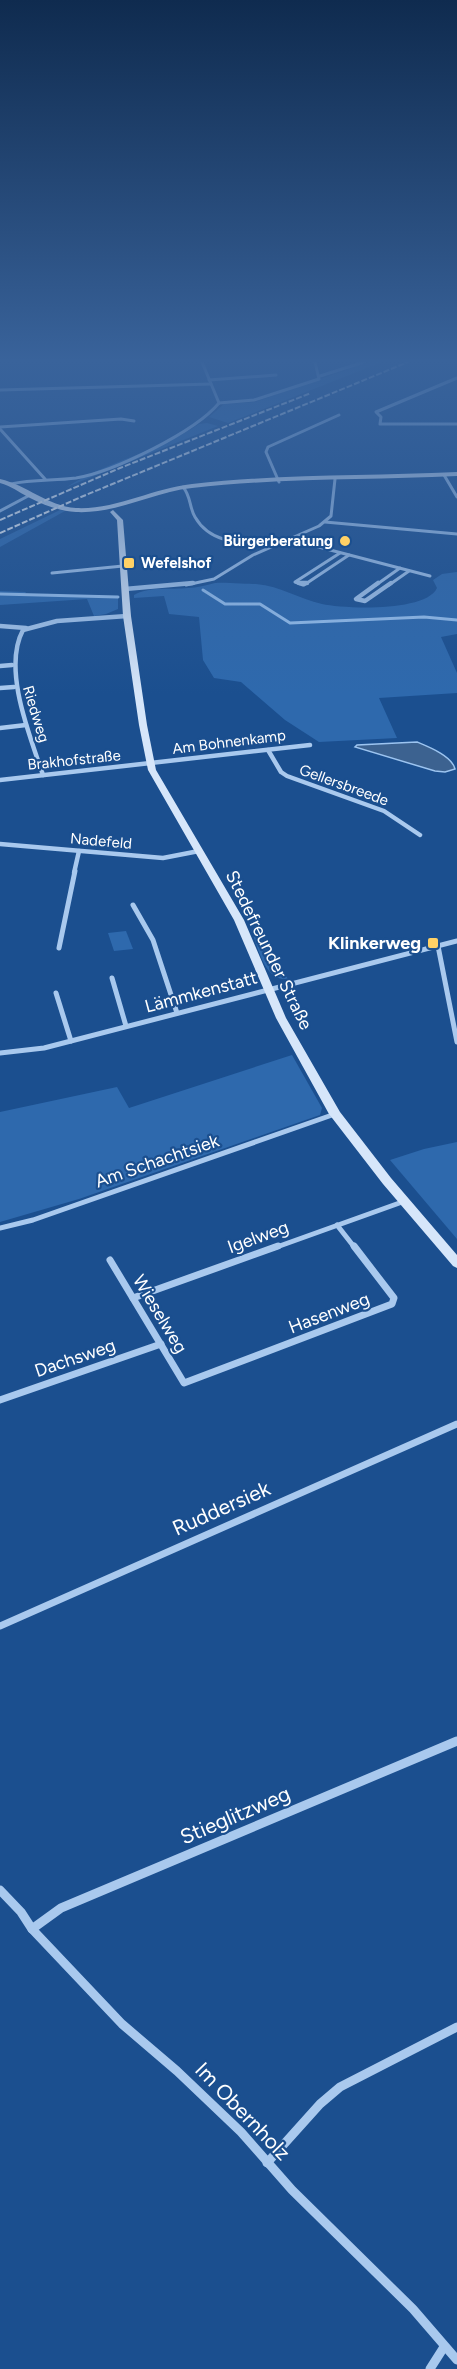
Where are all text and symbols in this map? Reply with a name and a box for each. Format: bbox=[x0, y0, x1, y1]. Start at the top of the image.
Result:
place label: Bürgerberatung bbox=[224, 532, 333, 550]
marker: Bürgerberatung bbox=[338, 534, 352, 548]
place label: Wefelshof bbox=[141, 554, 211, 572]
marker: Wefelshof bbox=[122, 556, 136, 570]
street label: Riedweg bbox=[19, 683, 53, 745]
street label: Am Bohnenkamp bbox=[171, 726, 287, 758]
street label: Brakhofstraße bbox=[26, 746, 122, 774]
street label: Gellersbreede bbox=[297, 761, 391, 809]
street label: Nadefeld bbox=[69, 829, 133, 853]
street label: Stedefreunder Straße bbox=[221, 867, 317, 1033]
place label: Klinkerweg bbox=[328, 932, 421, 954]
marker: Klinkerweg bbox=[426, 936, 440, 950]
street label: Lämmkenstatt bbox=[142, 966, 260, 1018]
street label: Am Schachtsiek bbox=[92, 1129, 222, 1193]
street label: Igelweg bbox=[224, 1216, 292, 1258]
street label: Wieselweg bbox=[128, 1271, 192, 1357]
street label: Hasenweg bbox=[285, 1287, 373, 1339]
street label: Dachsweg bbox=[32, 1334, 118, 1382]
street label: Ruddersiek bbox=[168, 1475, 274, 1541]
street label: Stieglitzweg bbox=[176, 1781, 294, 1849]
street label: Im Obernholz bbox=[190, 2057, 296, 2165]

